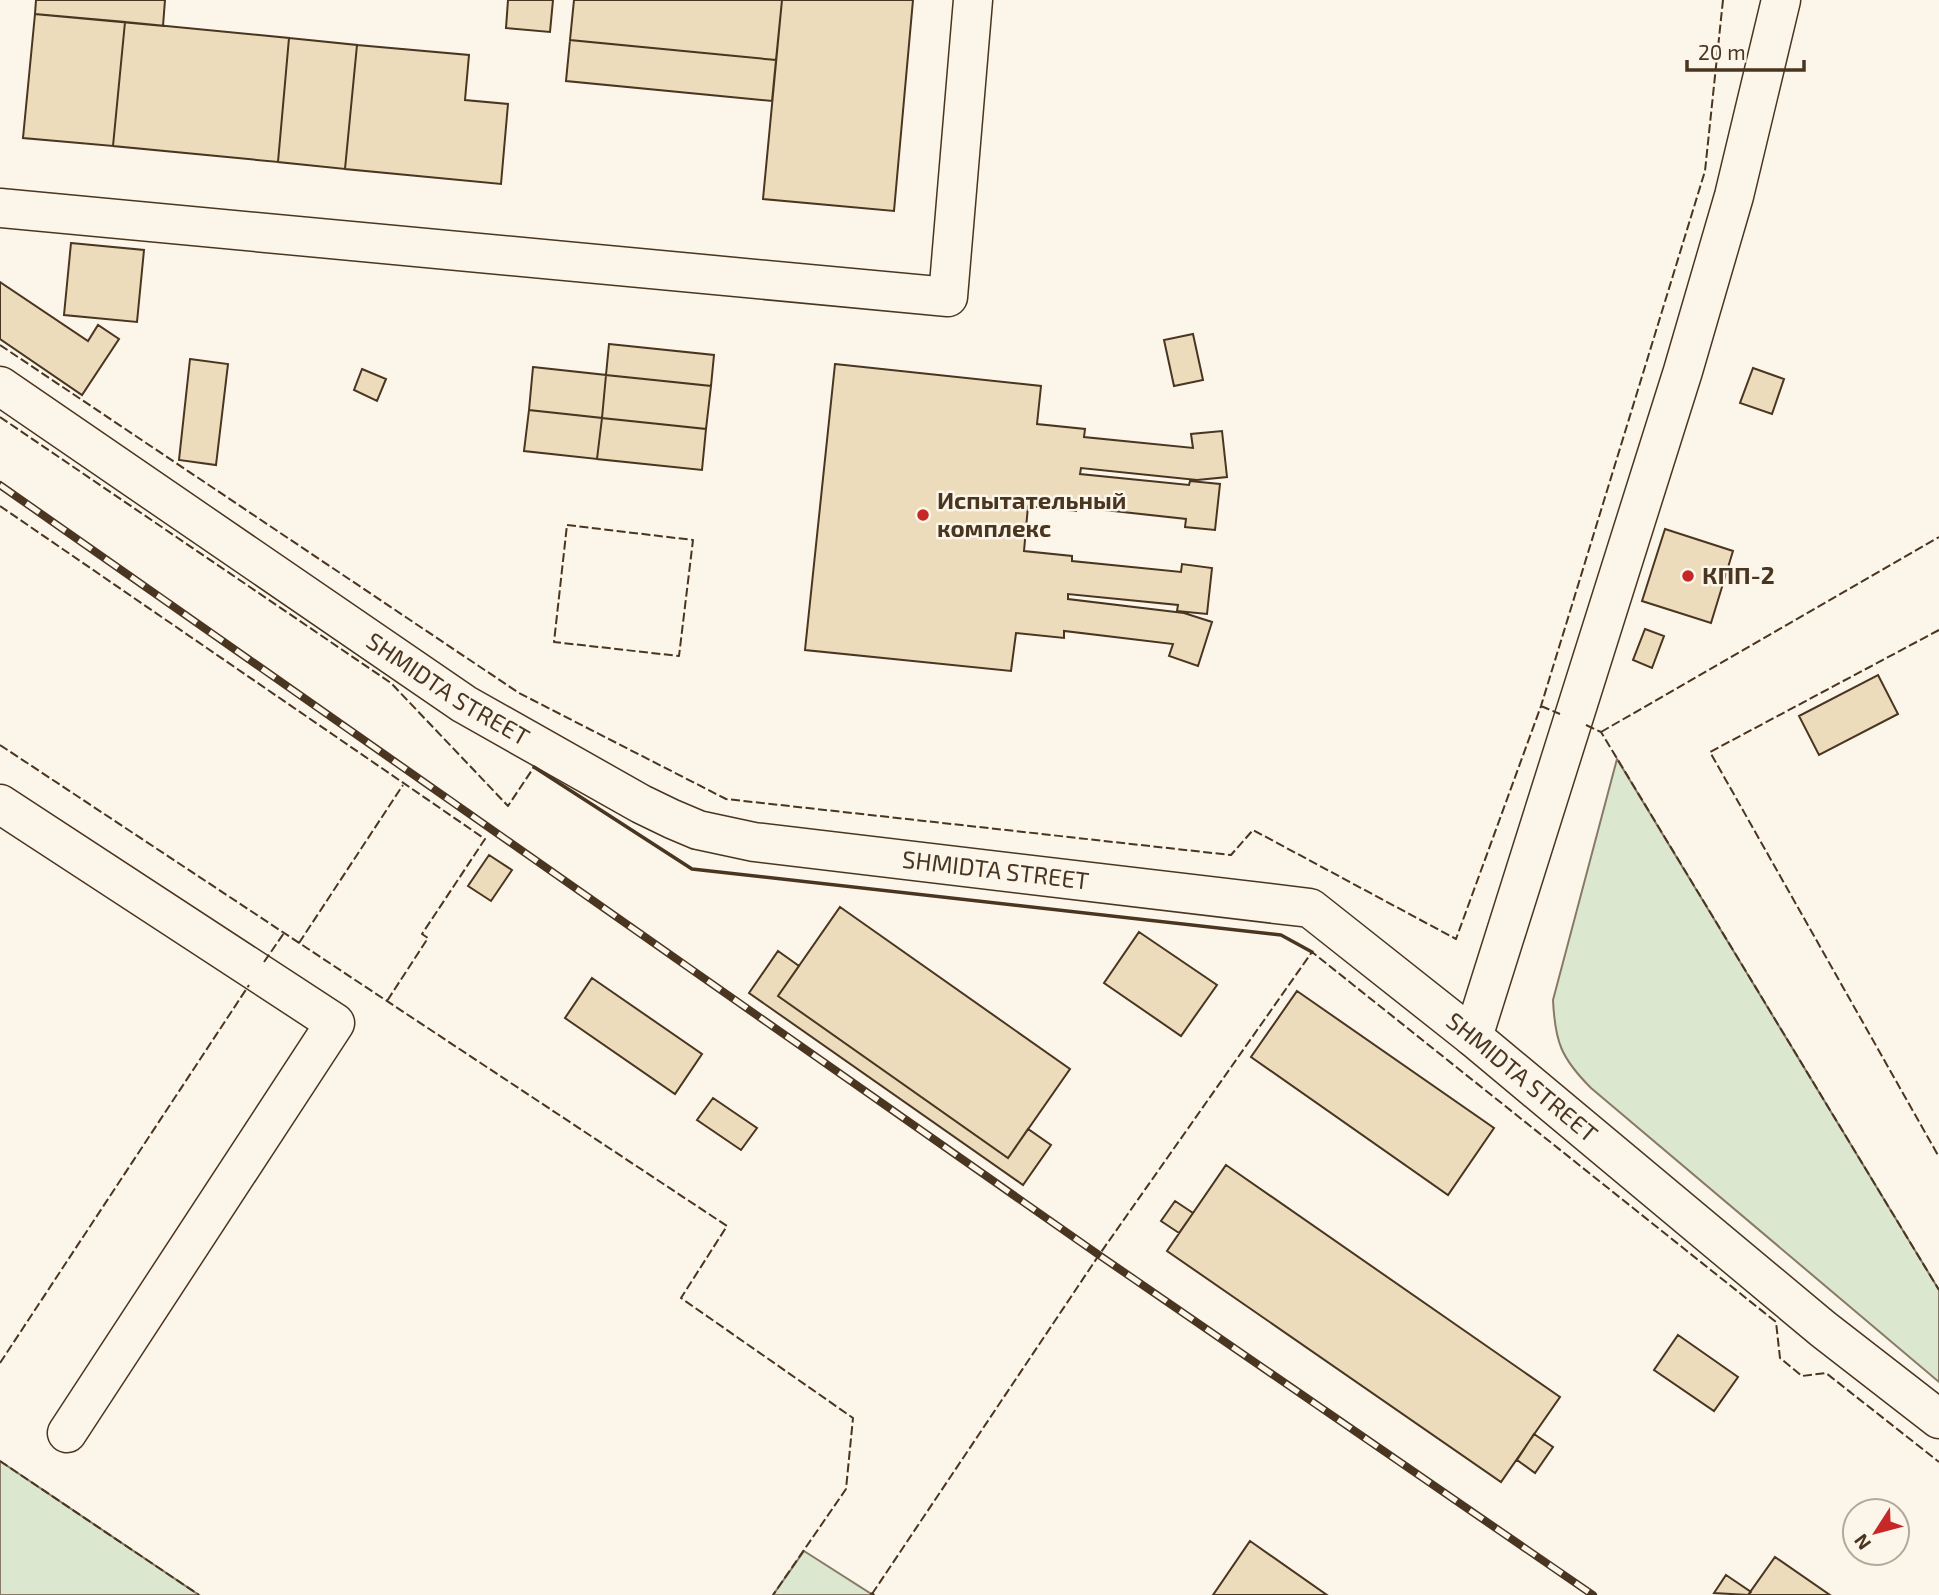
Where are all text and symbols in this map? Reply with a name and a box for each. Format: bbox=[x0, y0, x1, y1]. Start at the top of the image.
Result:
scale bar bbox=[1687, 28, 1804, 72]
text: 20 m bbox=[1698, 39, 1746, 64]
place label: Испытательный комплекс bbox=[937, 485, 1126, 542]
marker: Испытательный комплекс bbox=[915, 507, 931, 523]
place label: КПП-2 bbox=[1702, 560, 1775, 589]
marker: КПП-2 bbox=[1680, 568, 1696, 584]
street label: SHMIDTA STREET bbox=[361, 626, 535, 751]
street label: SHMIDTA STREET bbox=[901, 844, 1091, 895]
street label: SHMIDTA STREET bbox=[1441, 1006, 1604, 1148]
north arrow bbox=[1841, 1497, 1911, 1567]
text: N bbox=[1849, 1530, 1875, 1555]

